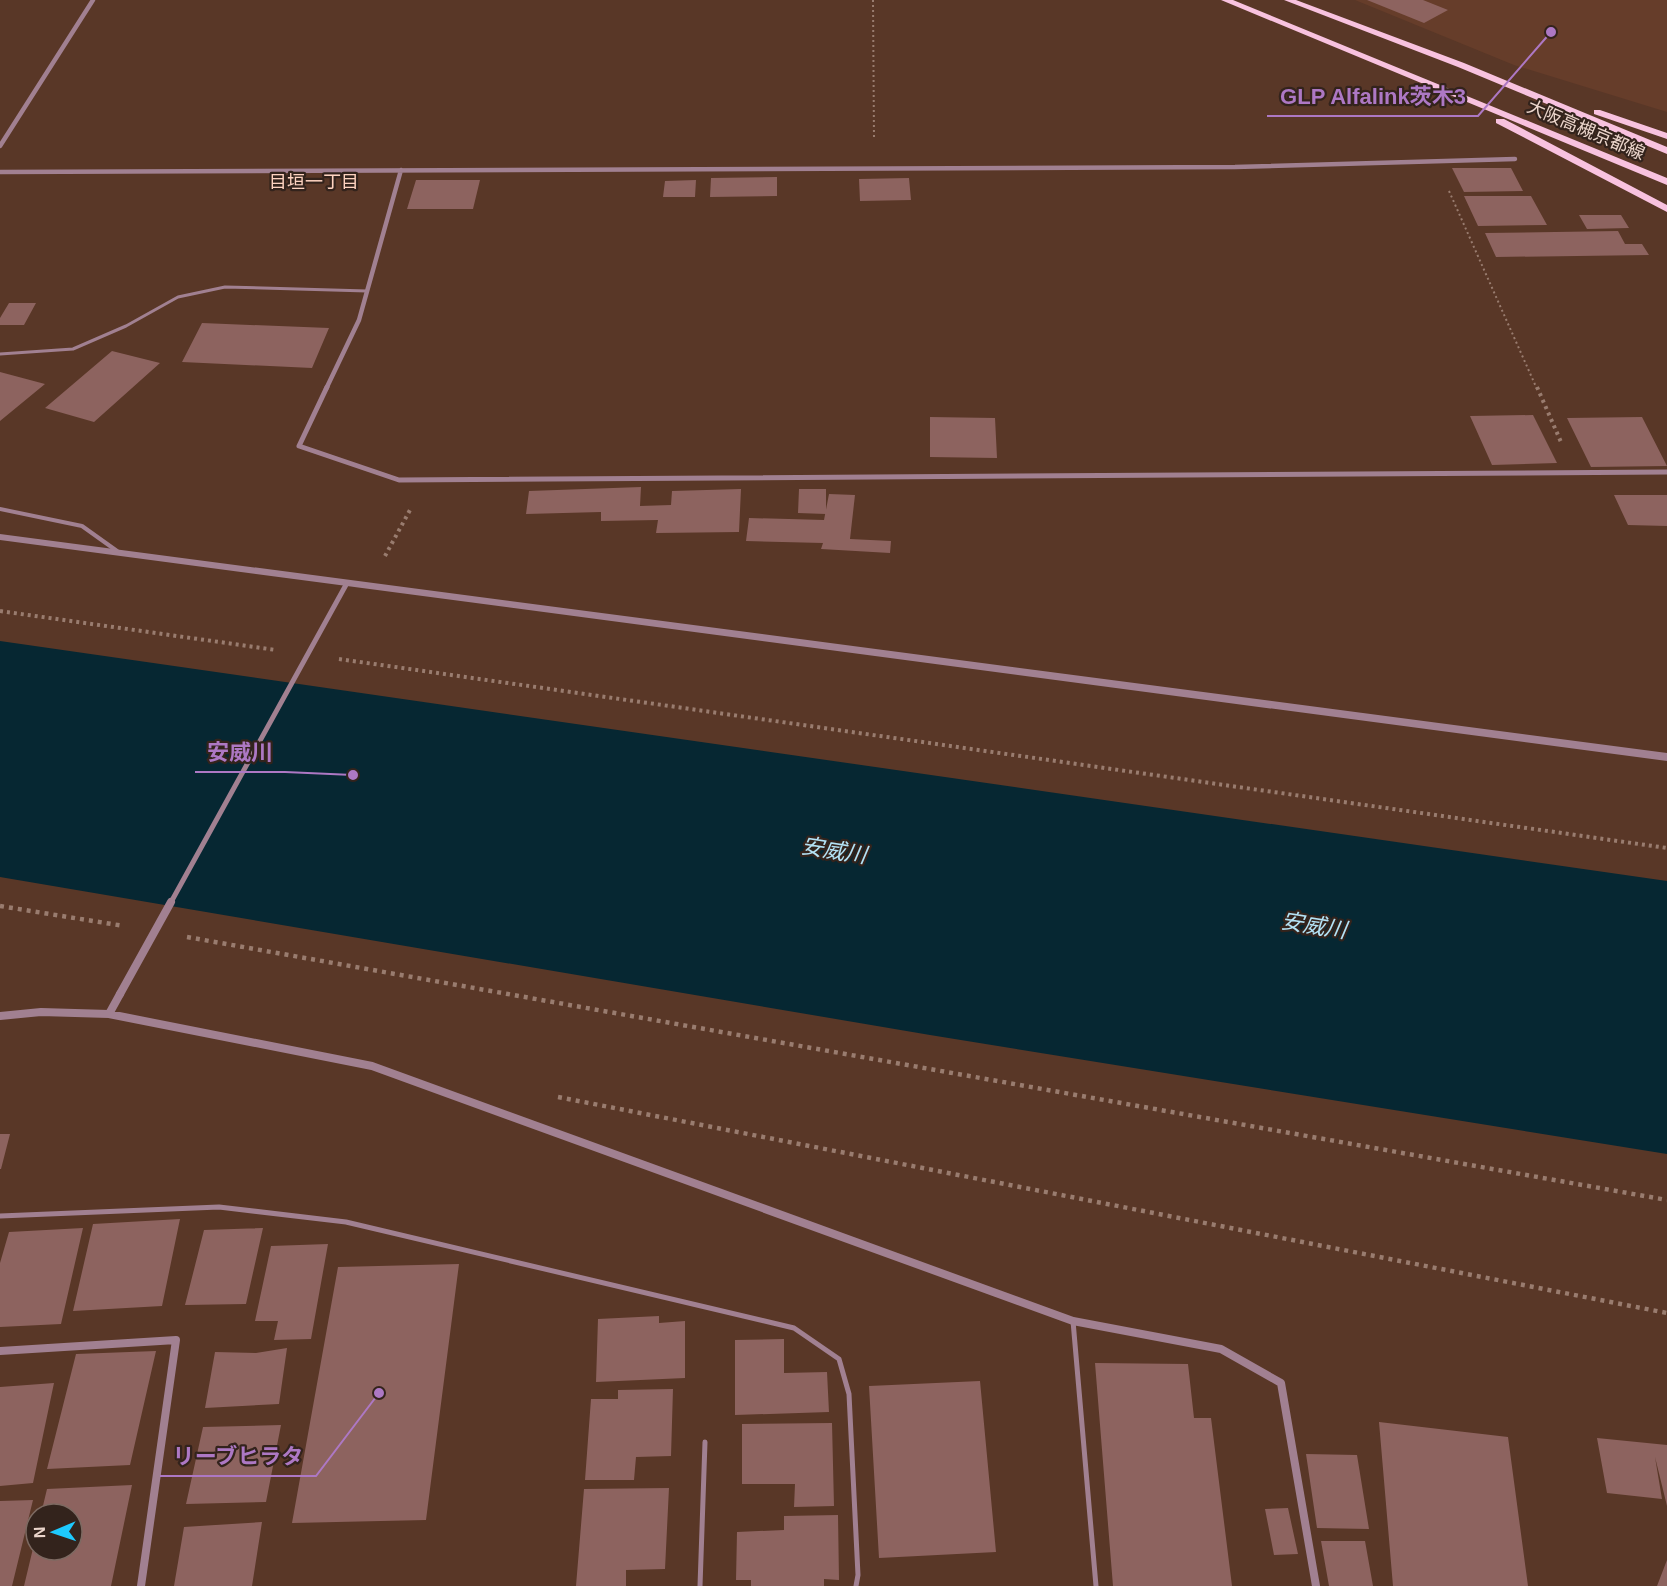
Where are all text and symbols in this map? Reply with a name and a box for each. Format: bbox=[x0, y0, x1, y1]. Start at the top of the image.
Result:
callout: GLP Alfalink茨木3 bbox=[1267, 76, 1478, 116]
text: GLP Alfalink茨木3 bbox=[1280, 84, 1466, 109]
street label: 大阪高槻京都線 bbox=[1524, 96, 1648, 164]
district label: 目垣一丁目 bbox=[269, 172, 359, 192]
callout: 安威川 bbox=[195, 732, 285, 772]
text: 安威川 bbox=[207, 740, 273, 765]
water label: 安威川 bbox=[799, 833, 870, 868]
water label: 安威川 bbox=[1279, 908, 1350, 943]
callout: リーブヒラタ bbox=[160, 1436, 316, 1476]
text: リーブヒラタ bbox=[173, 1444, 303, 1469]
north arrow bbox=[24, 1502, 84, 1562]
text: N bbox=[31, 1526, 48, 1539]

